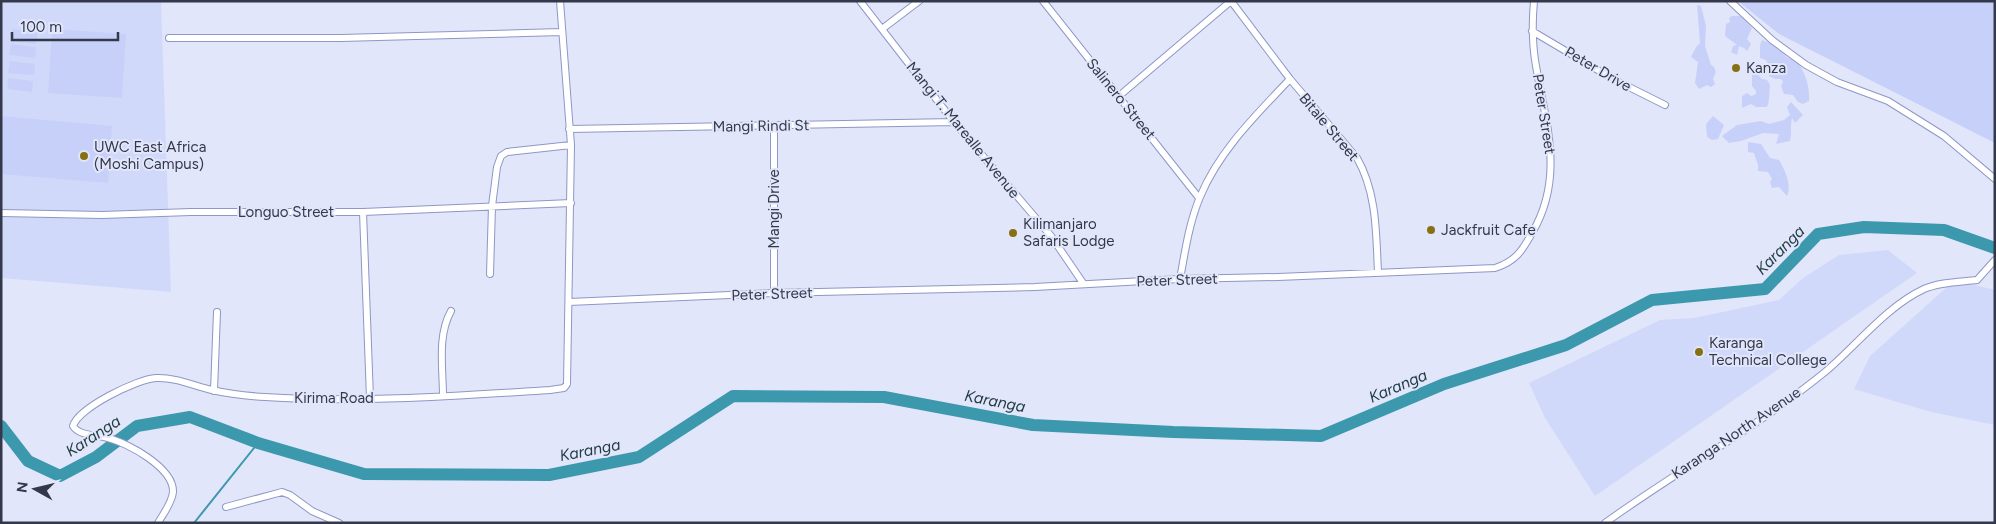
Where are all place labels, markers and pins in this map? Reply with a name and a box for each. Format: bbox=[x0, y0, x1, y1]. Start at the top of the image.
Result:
place label: Kanza bbox=[1746, 59, 1786, 77]
marker: Kanza bbox=[1730, 62, 1742, 74]
place label: UWC East Africa (Moshi Campus) bbox=[94, 138, 206, 173]
marker: UWC East Africa (Moshi Campus) bbox=[78, 150, 90, 162]
place label: Kilimanjaro Safaris Lodge bbox=[1023, 215, 1115, 250]
place label: Jackfruit Cafe bbox=[1441, 221, 1536, 239]
marker: Jackfruit Cafe bbox=[1425, 224, 1437, 236]
marker: Kilimanjaro Safaris Lodge bbox=[1007, 227, 1019, 239]
place label: Karanga Technical College bbox=[1709, 334, 1827, 369]
marker: Karanga Technical College bbox=[1693, 346, 1705, 358]

